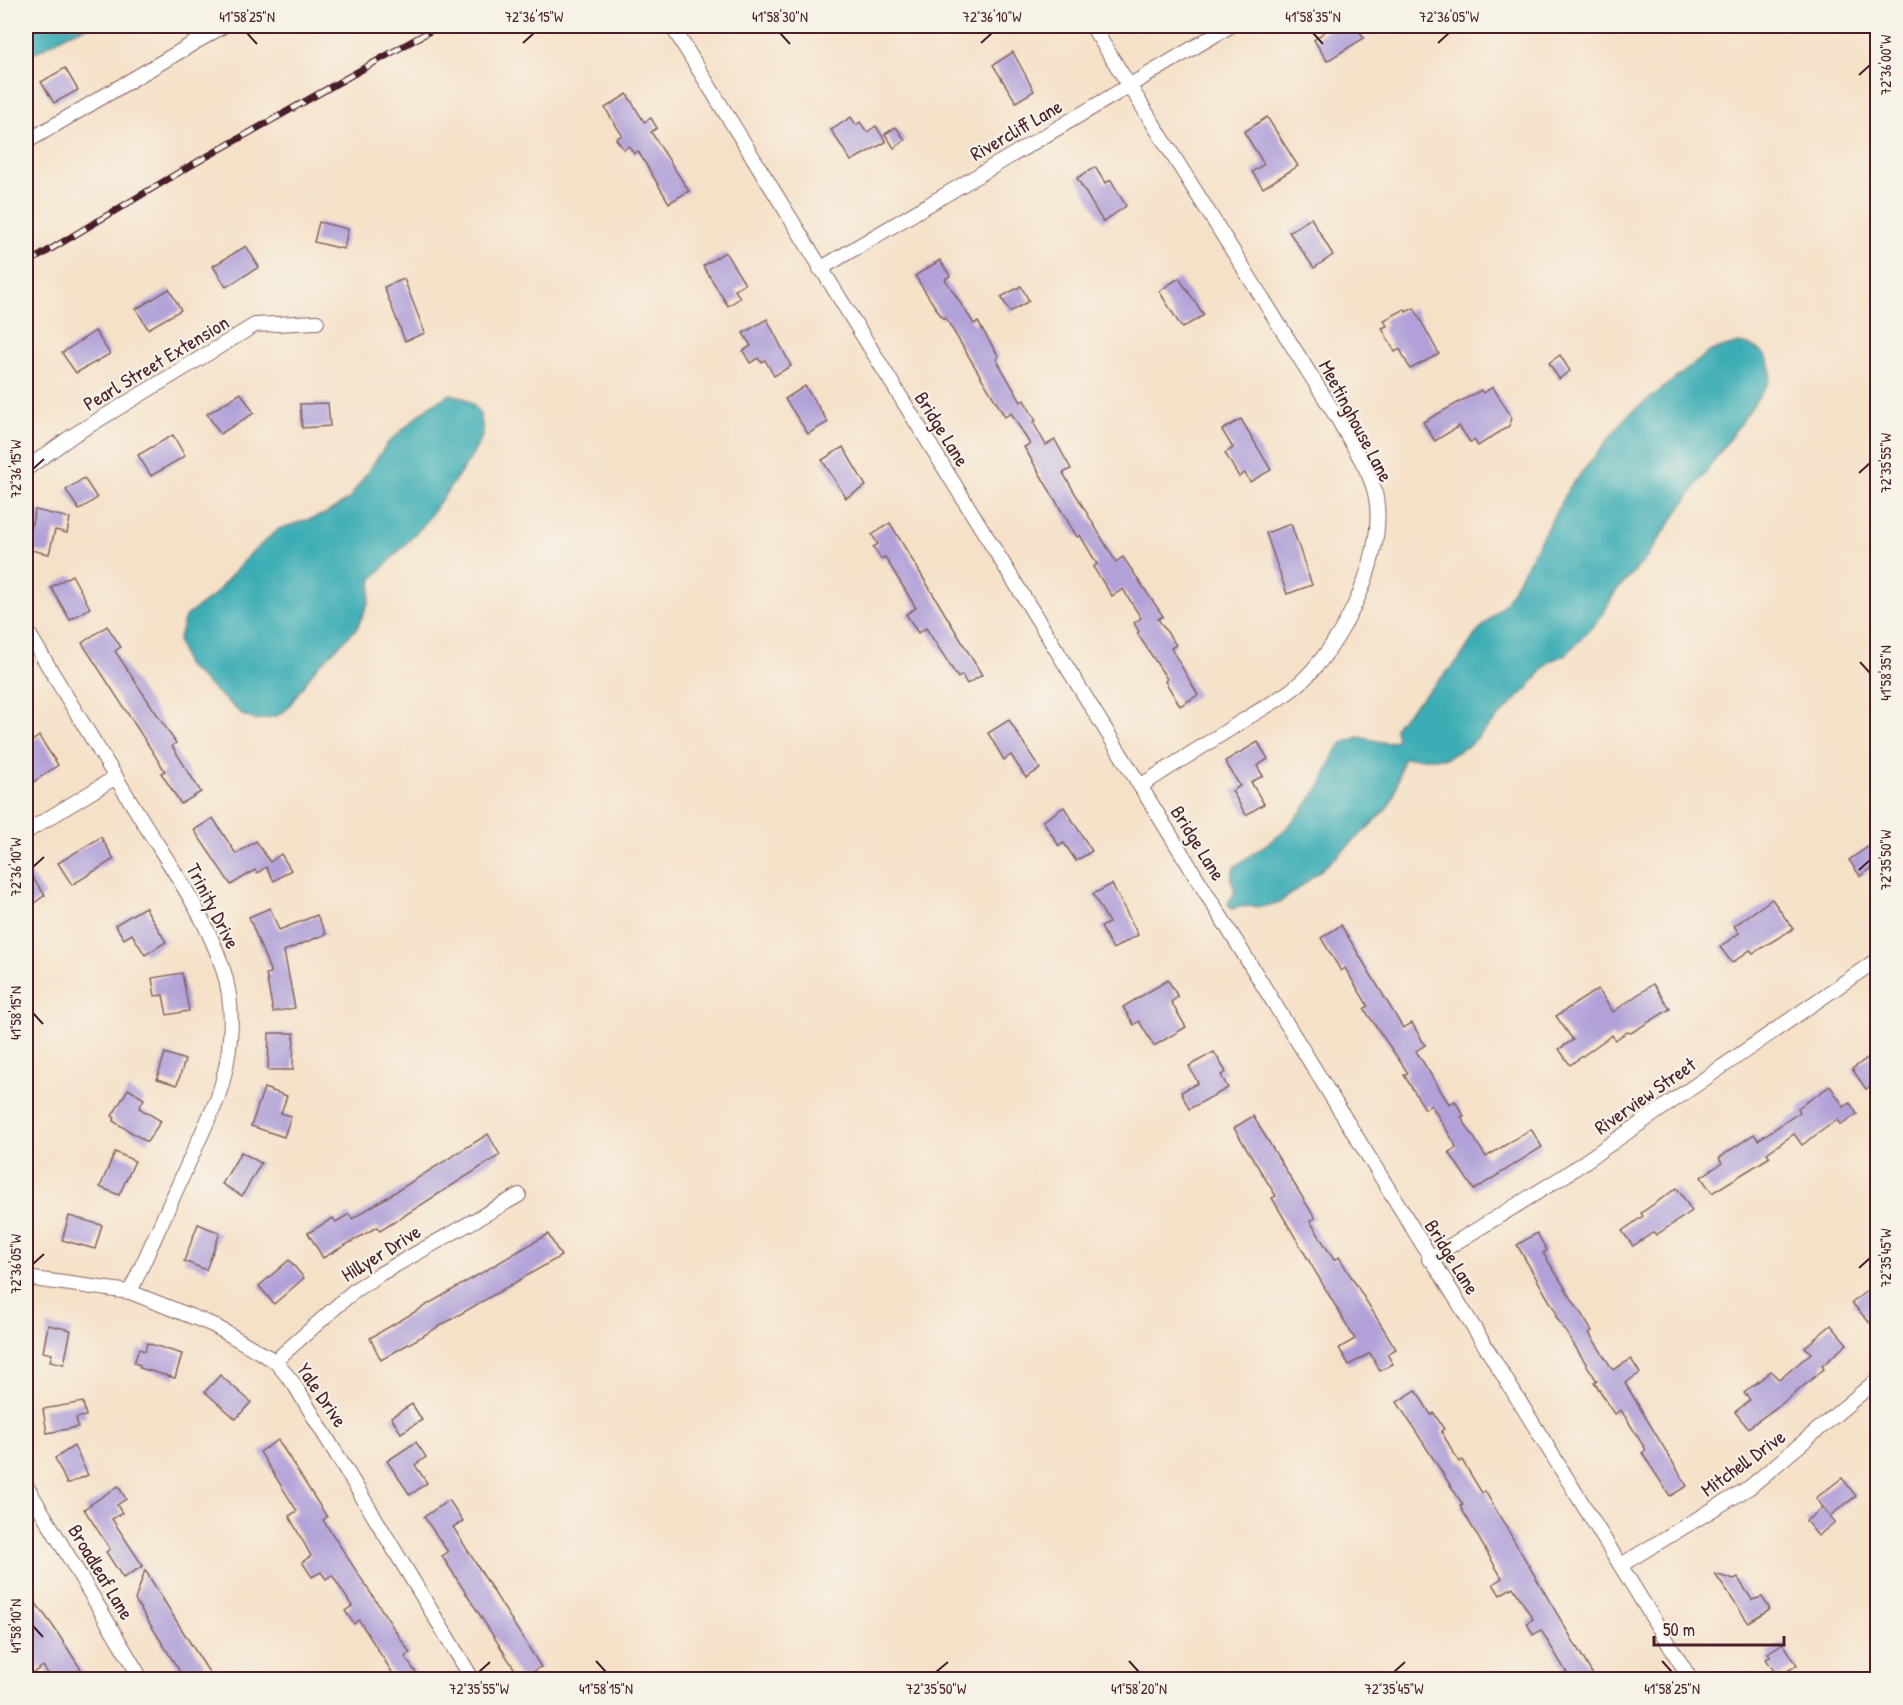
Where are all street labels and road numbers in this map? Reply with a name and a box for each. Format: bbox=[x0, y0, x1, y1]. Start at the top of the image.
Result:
street label: Rivercliff Lane bbox=[965, 92, 1067, 167]
street label: Pearl Street Extension bbox=[78, 308, 233, 417]
street label: Meetinghouse Lane bbox=[1313, 355, 1400, 486]
street label: Bridge Lane bbox=[909, 386, 976, 471]
street label: Bridge Lane bbox=[1165, 800, 1232, 885]
street label: Trinity Drive bbox=[180, 858, 247, 953]
street label: Riverview Street bbox=[1589, 1050, 1702, 1141]
street label: Bridge Lane bbox=[1419, 1214, 1486, 1299]
street label: Hillyer Drive bbox=[336, 1218, 426, 1288]
street label: Yale Drive bbox=[291, 1357, 354, 1432]
street label: Mitchell Drive bbox=[1695, 1423, 1790, 1502]
street label: Broadleaf Lane bbox=[62, 1519, 140, 1624]

